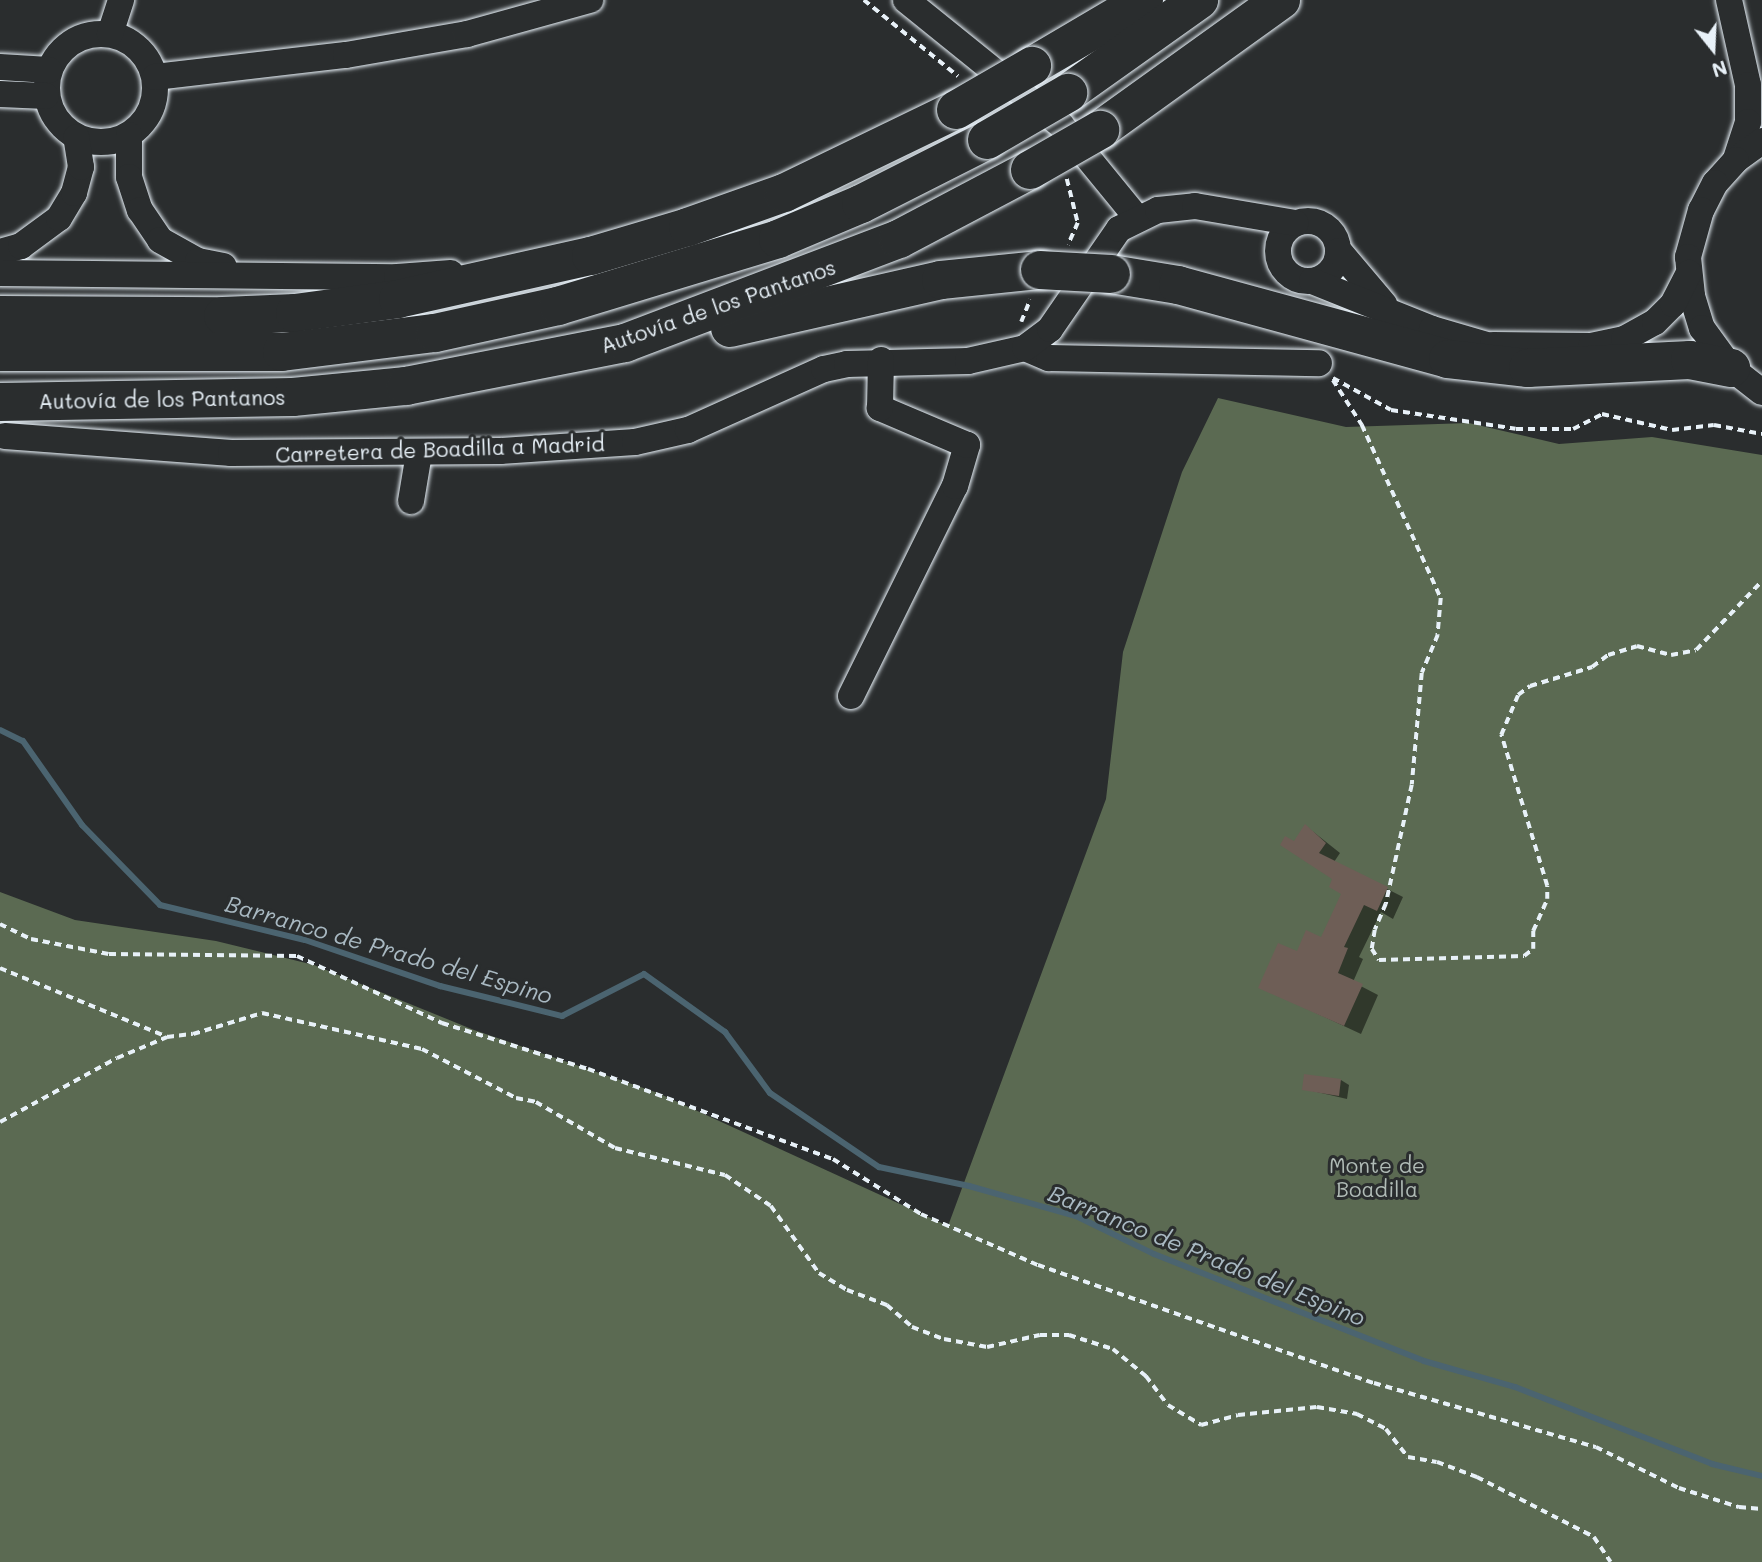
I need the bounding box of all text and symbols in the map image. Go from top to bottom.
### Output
north arrow [1678,14,1748,84]
text: N [1709,55,1730,84]
street label: Autovía de los Pantanos [597,254,839,358]
street label: Autovía de los Pantanos [38,384,286,414]
street label: Carretera de Boadilla a Madrid [275,431,605,467]
water label: Barranco de Prado del Espino [222,889,556,1009]
park label: Monte de Boadilla [1329,1152,1425,1202]
water label: Barranco de Prado del Espino [1045,1179,1369,1331]

